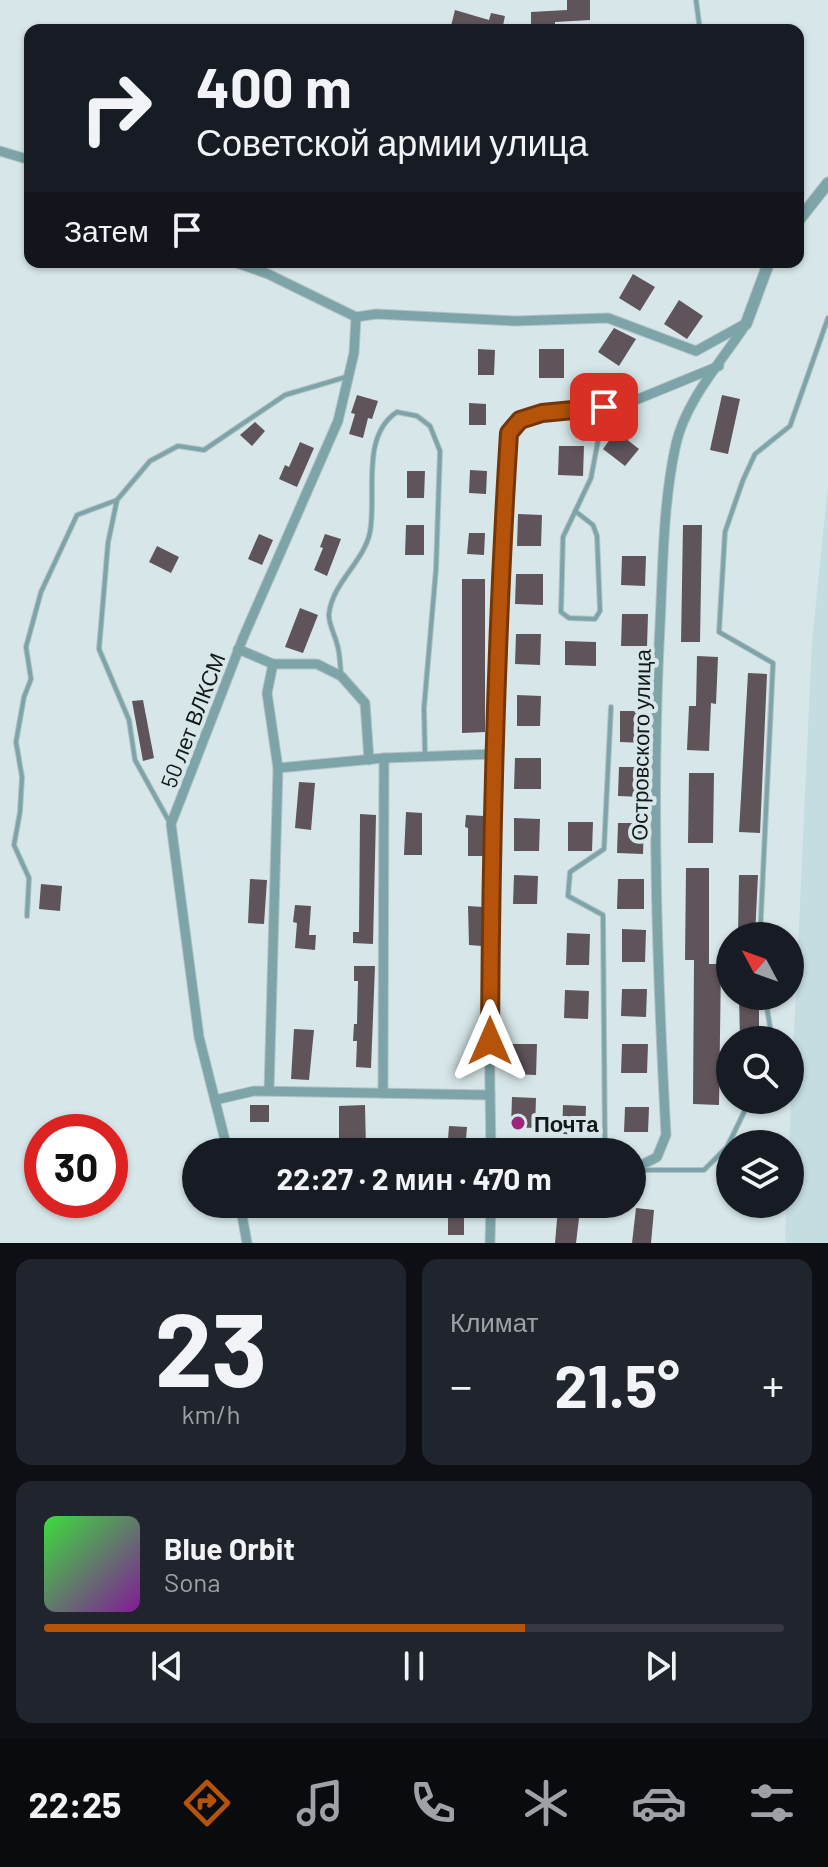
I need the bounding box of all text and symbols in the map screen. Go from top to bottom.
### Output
text: 400 m [196,52,352,119]
icon: right [64,56,168,160]
text: Советской армии улица [196,120,588,163]
icon: arrive [165,208,209,252]
text: Затем [64,212,149,248]
pin [570,373,638,441]
icon: arrive [582,385,626,429]
street label: Островского улица [625,648,656,841]
street label: 50 лет ВЛКСМ [154,649,230,791]
north arrow [716,922,804,1010]
map controls [716,922,804,1218]
position arrow [448,999,532,1083]
button: search [716,1026,804,1114]
place label: Почта [534,1110,599,1136]
speed limit sign: 30 [24,1114,128,1218]
marker: Почта [509,1114,527,1132]
button: layers [716,1130,804,1218]
text: 22:27 · 2 мин · 470 m [277,1160,551,1196]
text: 23 [155,1283,267,1408]
text: Климат [450,1306,539,1337]
text: 21.5° [554,1348,680,1420]
text: − [450,1358,472,1411]
text: + [762,1358,784,1411]
text: km/h [182,1398,240,1429]
text: Blue Orbit [164,1530,295,1566]
text: Sona [164,1566,221,1597]
icon: previous [145,1644,189,1688]
icon: pause [392,1644,436,1688]
icon: next [639,1644,683,1688]
icon: directions [179,1775,235,1831]
icon: music [292,1775,348,1831]
icon: phone [405,1775,461,1831]
icon: climate [518,1775,574,1831]
icon: car [631,1775,687,1831]
icon: filters [744,1775,800,1831]
text: 22:25 [29,1782,122,1825]

